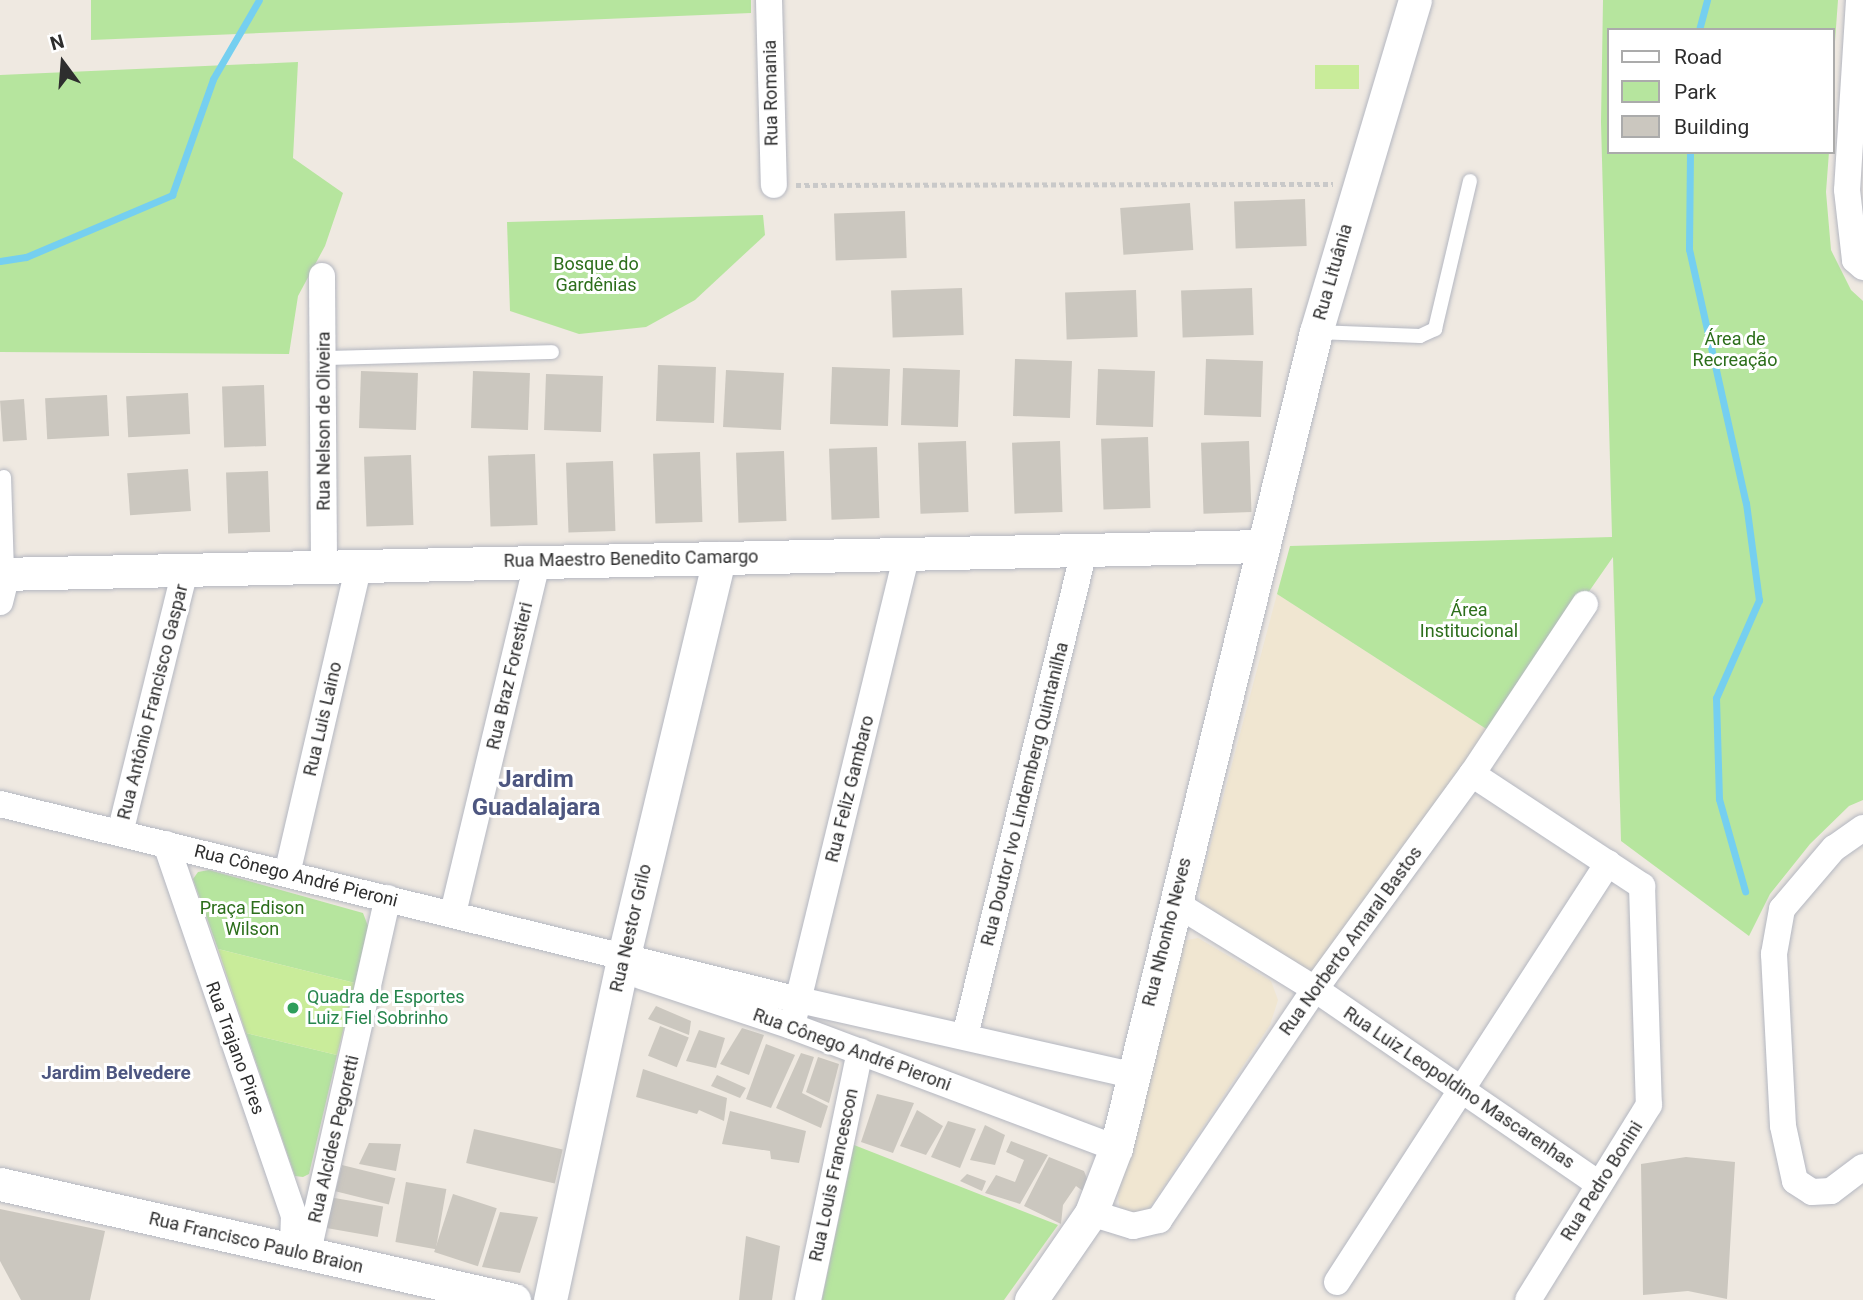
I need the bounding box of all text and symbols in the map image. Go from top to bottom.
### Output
north arrow [28,28,98,98]
legend [1608,28,1835,154]
text: N [47,29,67,55]
street label: Rua Romania [759,40,783,146]
text: Road [1674,45,1722,69]
text: Park [1674,80,1716,104]
text: Building [1674,115,1749,139]
street label: Rua Lituânia [1309,221,1357,323]
park label: Bosque do Gardênias [553,254,639,296]
park label: Área de Recreação [1693,329,1777,372]
street label: Rua Nelson de Oliveira [313,331,335,511]
street label: Rua Maestro Benedito Camargo [503,546,759,572]
street label: Rua Antônio Francisco Gaspar [113,582,193,822]
street label: Rua Braz Forestieri [483,600,537,752]
park label: Área Institucional [1420,600,1518,642]
street label: Rua Doutor Ivo Lindemberg Quintanilha [977,640,1073,948]
street label: Rua Luis Laino [299,660,347,778]
street label: Rua Feliz Gambaro [821,713,879,865]
district label: Jardim Guadalajara [472,766,600,822]
street label: Rua Cônego André Pieroni [192,840,400,912]
street label: Rua Norberto Amaral Bastos [1275,842,1427,1040]
street label: Rua Nhonho Neves [1138,855,1196,1009]
street label: Rua Nestor Grilo [606,862,656,994]
park label: Praça Edison Wilson [200,898,304,940]
street label: Rua Trajano Pires [201,978,269,1118]
place label: Quadra de Esportes Luiz Fiel Sobrinho [307,987,465,1030]
marker: Quadra de Esportes Luiz Fiel Sobrinho [285,1000,301,1016]
street label: Rua Luiz Leopoldino Mascarenhas [1339,1002,1579,1174]
street label: Rua Cônego André Pieroni [750,1004,954,1096]
street label: Rua Alcides Pegoretti [304,1053,364,1225]
district label: Jardim Belvedere [41,1062,191,1084]
street label: Rua Louis Francescon [805,1086,863,1264]
street label: Rua Pedro Bonini [1557,1117,1647,1245]
street label: Rua Francisco Paulo Braion [147,1208,365,1278]

